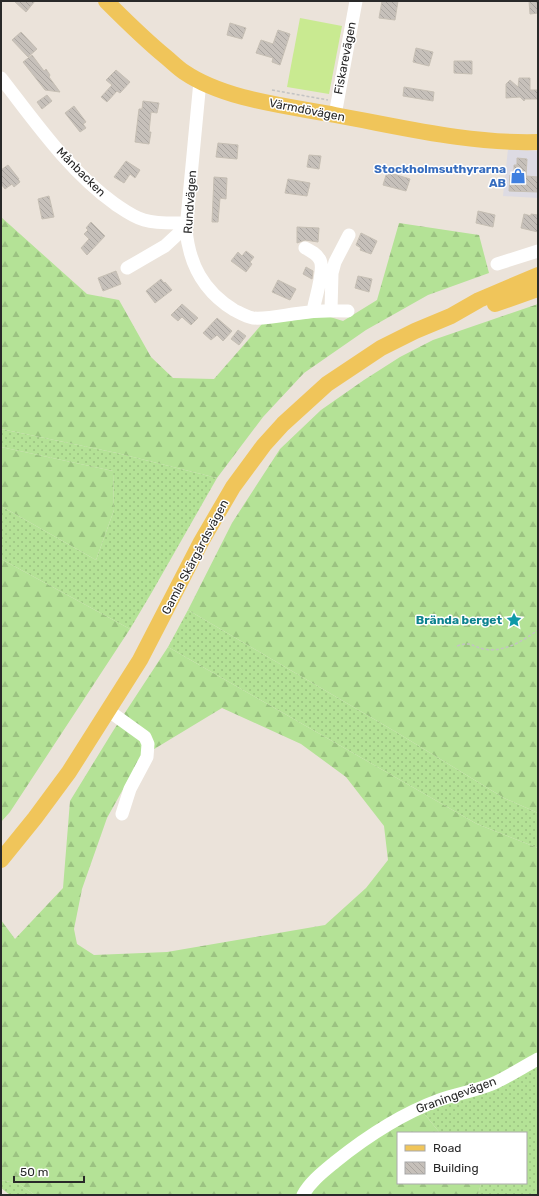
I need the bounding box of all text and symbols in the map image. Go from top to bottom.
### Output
street label: Fiskarevägen [331,20,359,96]
street label: Värmdövägen [268,96,346,124]
street label: Månbacken [54,145,108,199]
place label: Stockholmsuthyrarna AB [374,162,506,190]
shop icon: Stockholmsuthyrarna AB [509,167,527,185]
street label: Rundvägen [181,170,199,234]
street label: Gamla Skärgårdsvägen [159,497,231,617]
place icon: Brända berget [505,611,523,629]
place label: Brända berget [416,613,502,627]
street label: Graningevägen [414,1074,498,1116]
legend [397,1132,527,1184]
text: Road [433,1141,461,1155]
scale bar [14,1158,84,1184]
text: Building [433,1161,479,1175]
text: 50 m [20,1165,48,1179]

